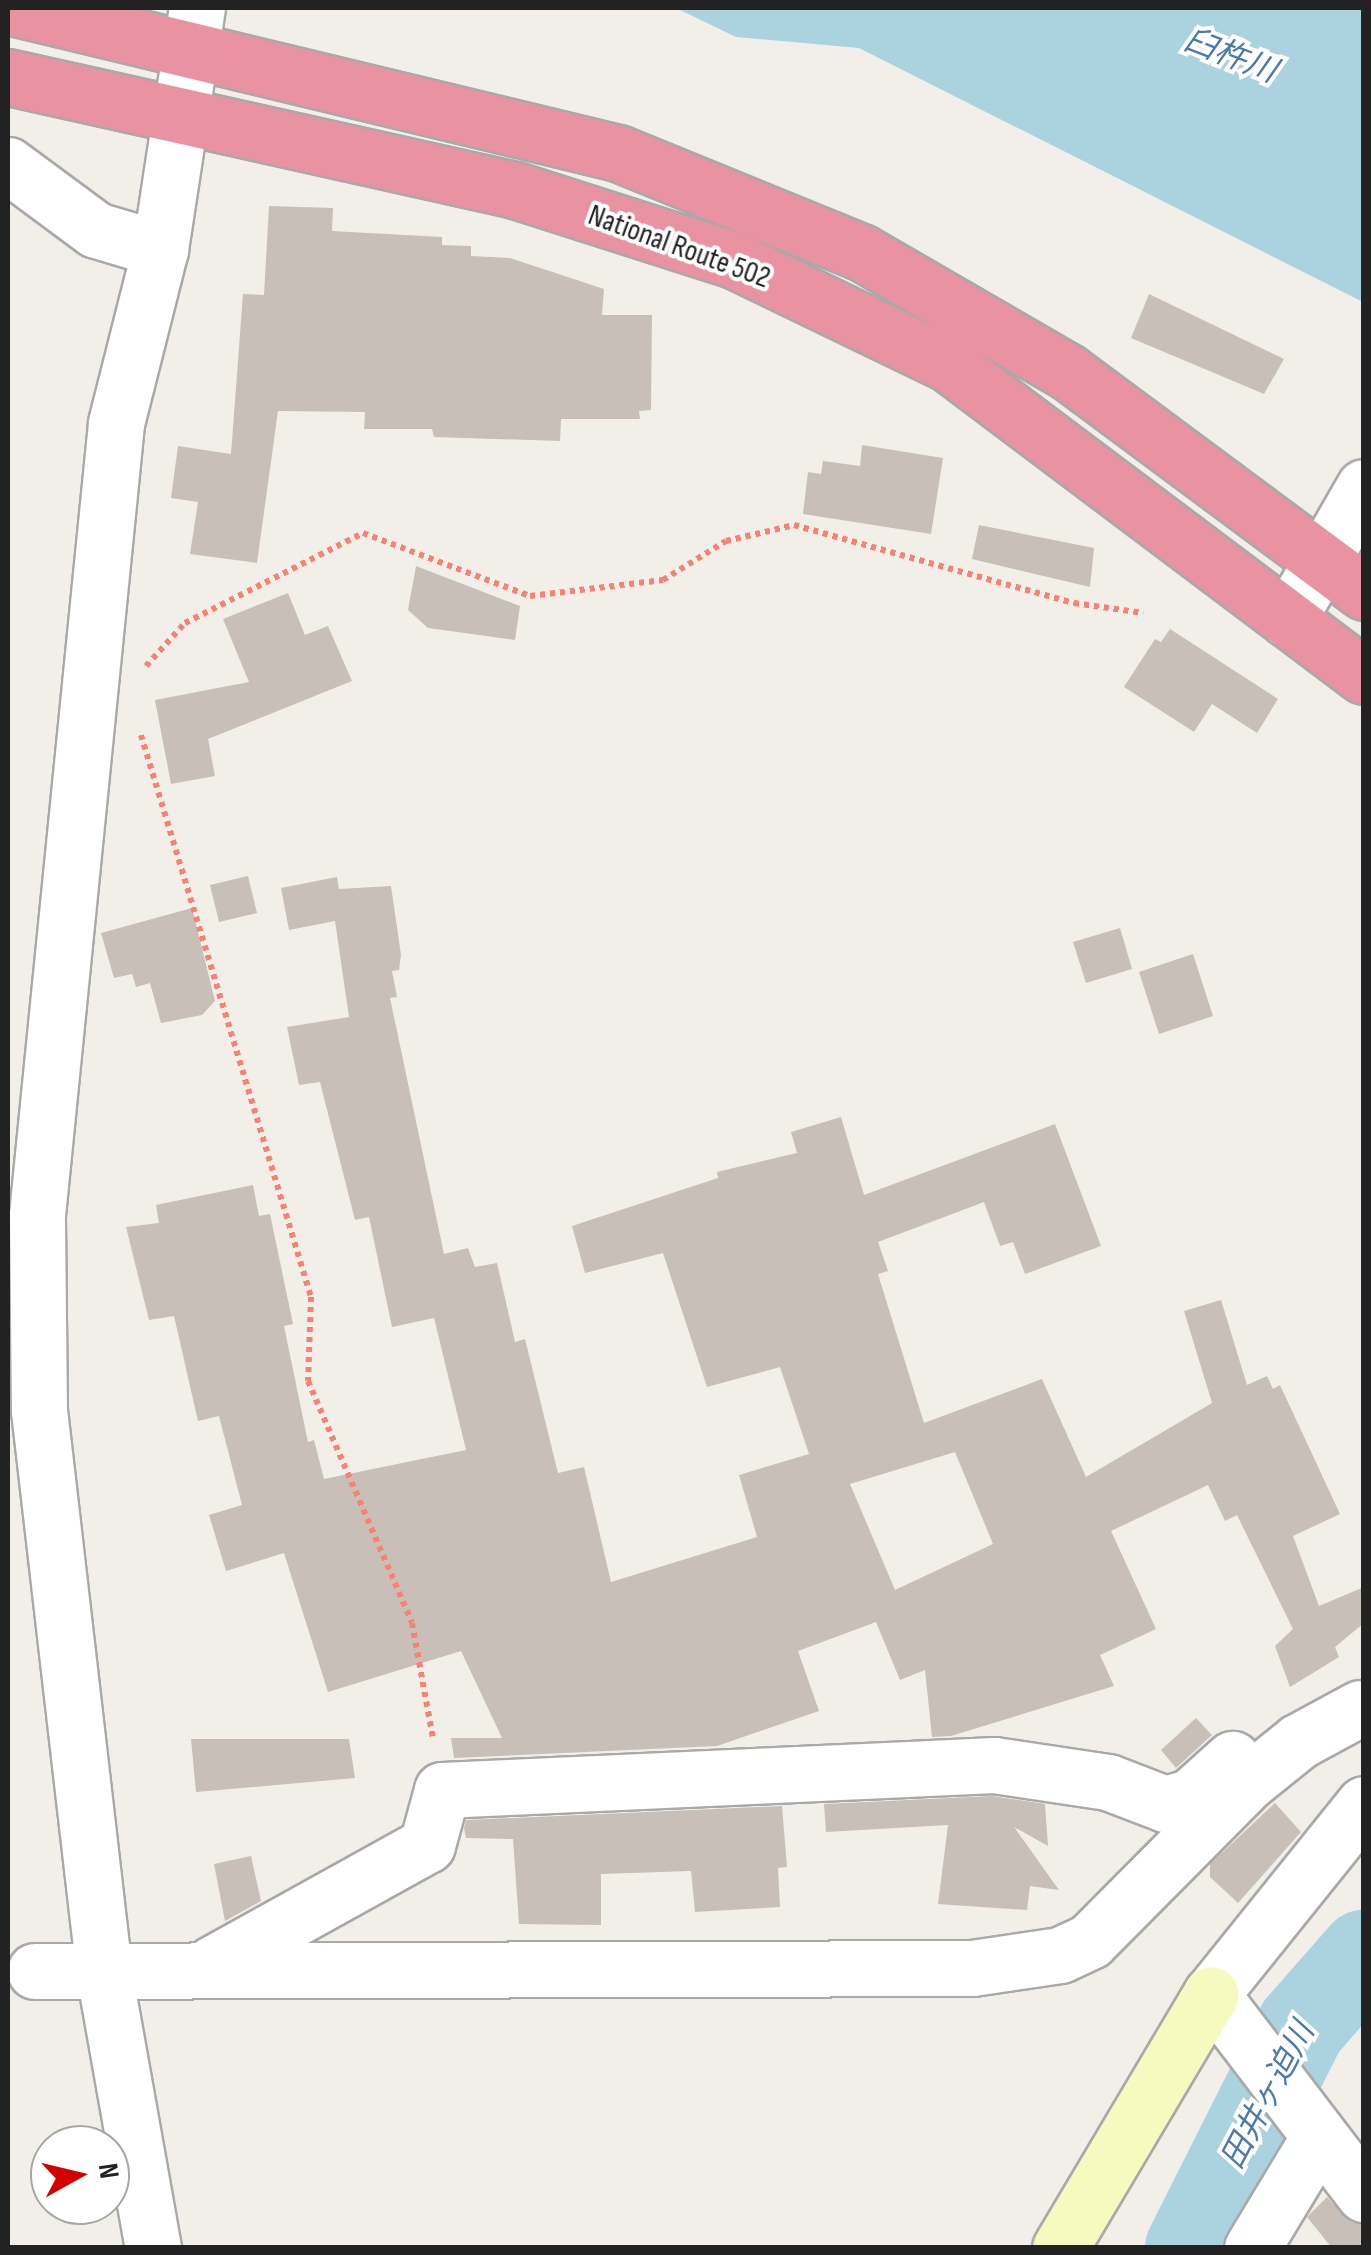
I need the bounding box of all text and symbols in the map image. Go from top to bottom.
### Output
water label: 臼杵川 [1178,22,1282,92]
street label: National Route 502 [583,197,775,297]
water label: 田井ヶ迫川 [1214,2016,1324,2176]
north arrow [30,2125,130,2225]
text: N [91,2161,126,2181]

